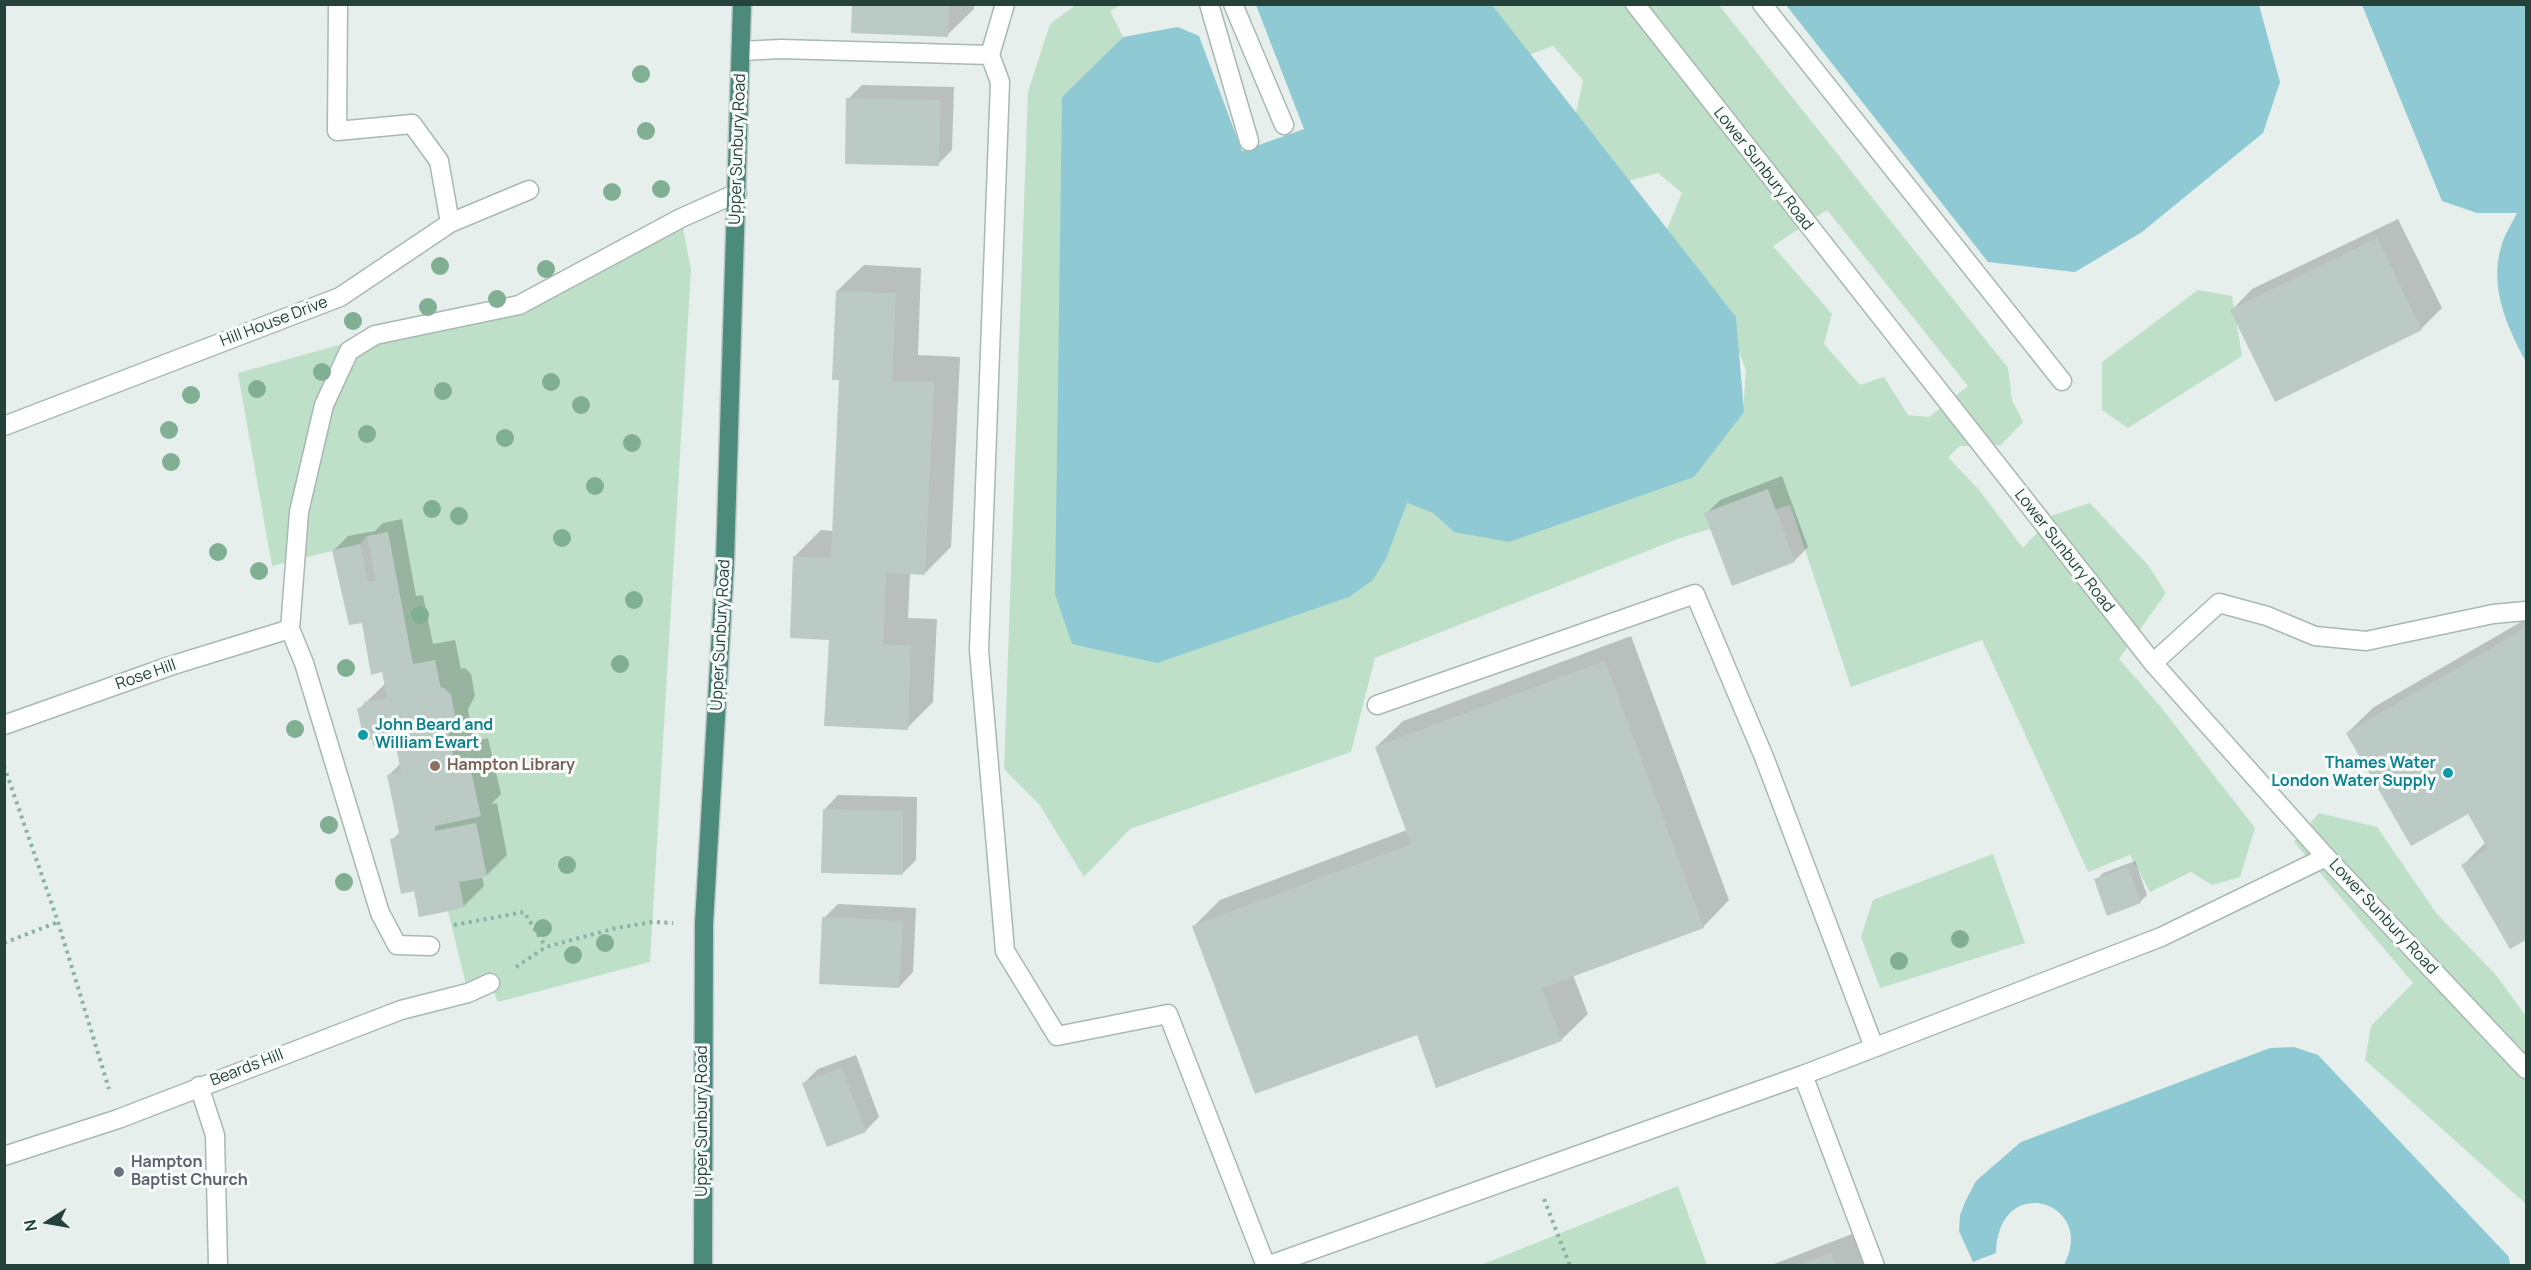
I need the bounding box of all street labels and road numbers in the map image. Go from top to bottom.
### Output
street label: Upper Sunbury Road [726,73,750,225]
street label: Lower Sunbury Road [1709,104,1817,234]
street label: Hill House Drive [218,293,330,351]
street label: Lower Sunbury Road [2010,486,2118,616]
street label: Upper Sunbury Road [707,559,735,711]
street label: Rose Hill [113,656,179,694]
street label: Lower Sunbury Road [2325,855,2441,979]
street label: Beards Hill [208,1045,286,1091]
street label: Upper Sunbury Road [693,1045,713,1197]

